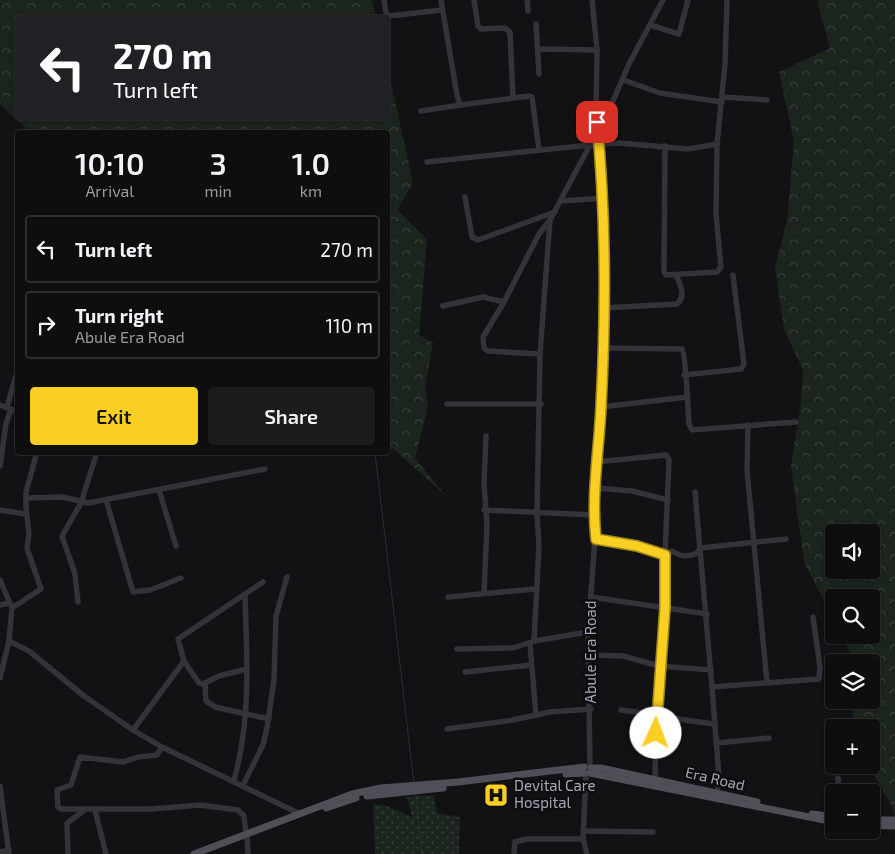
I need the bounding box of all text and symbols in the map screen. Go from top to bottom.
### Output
text: 270 m [113,34,212,76]
icon: left [30,35,95,100]
text: Turn left [113,76,198,102]
pin [576,101,618,143]
icon: arrive [583,108,611,136]
text: 10:10 [75,145,145,181]
text: 3 [210,145,227,181]
text: 1.0 [292,145,330,181]
text: Arrival [85,181,134,200]
text: min [205,181,232,200]
text: km [300,181,322,200]
icon: left [32,235,60,263]
text: Turn left [75,238,152,261]
text: 270 m [320,238,373,261]
text: Turn right [75,304,163,327]
icon: right [32,311,60,339]
text: 110 m [326,314,373,337]
text: Abule Era Road [75,327,185,346]
button: Exit [30,387,198,445]
button: Share [208,387,375,445]
map controls [825,524,880,839]
button: sound [825,524,880,579]
button: search [825,589,880,644]
street label: Abule Era Road [581,601,599,703]
button: layers [825,654,880,709]
position arrow [629,706,681,758]
button: + [825,719,880,774]
street label: Era Road [684,762,747,794]
place label: Devital Care Hospital [514,776,596,811]
hospital icon: Devital Care Hospital [483,782,509,808]
button: − [825,784,880,839]

